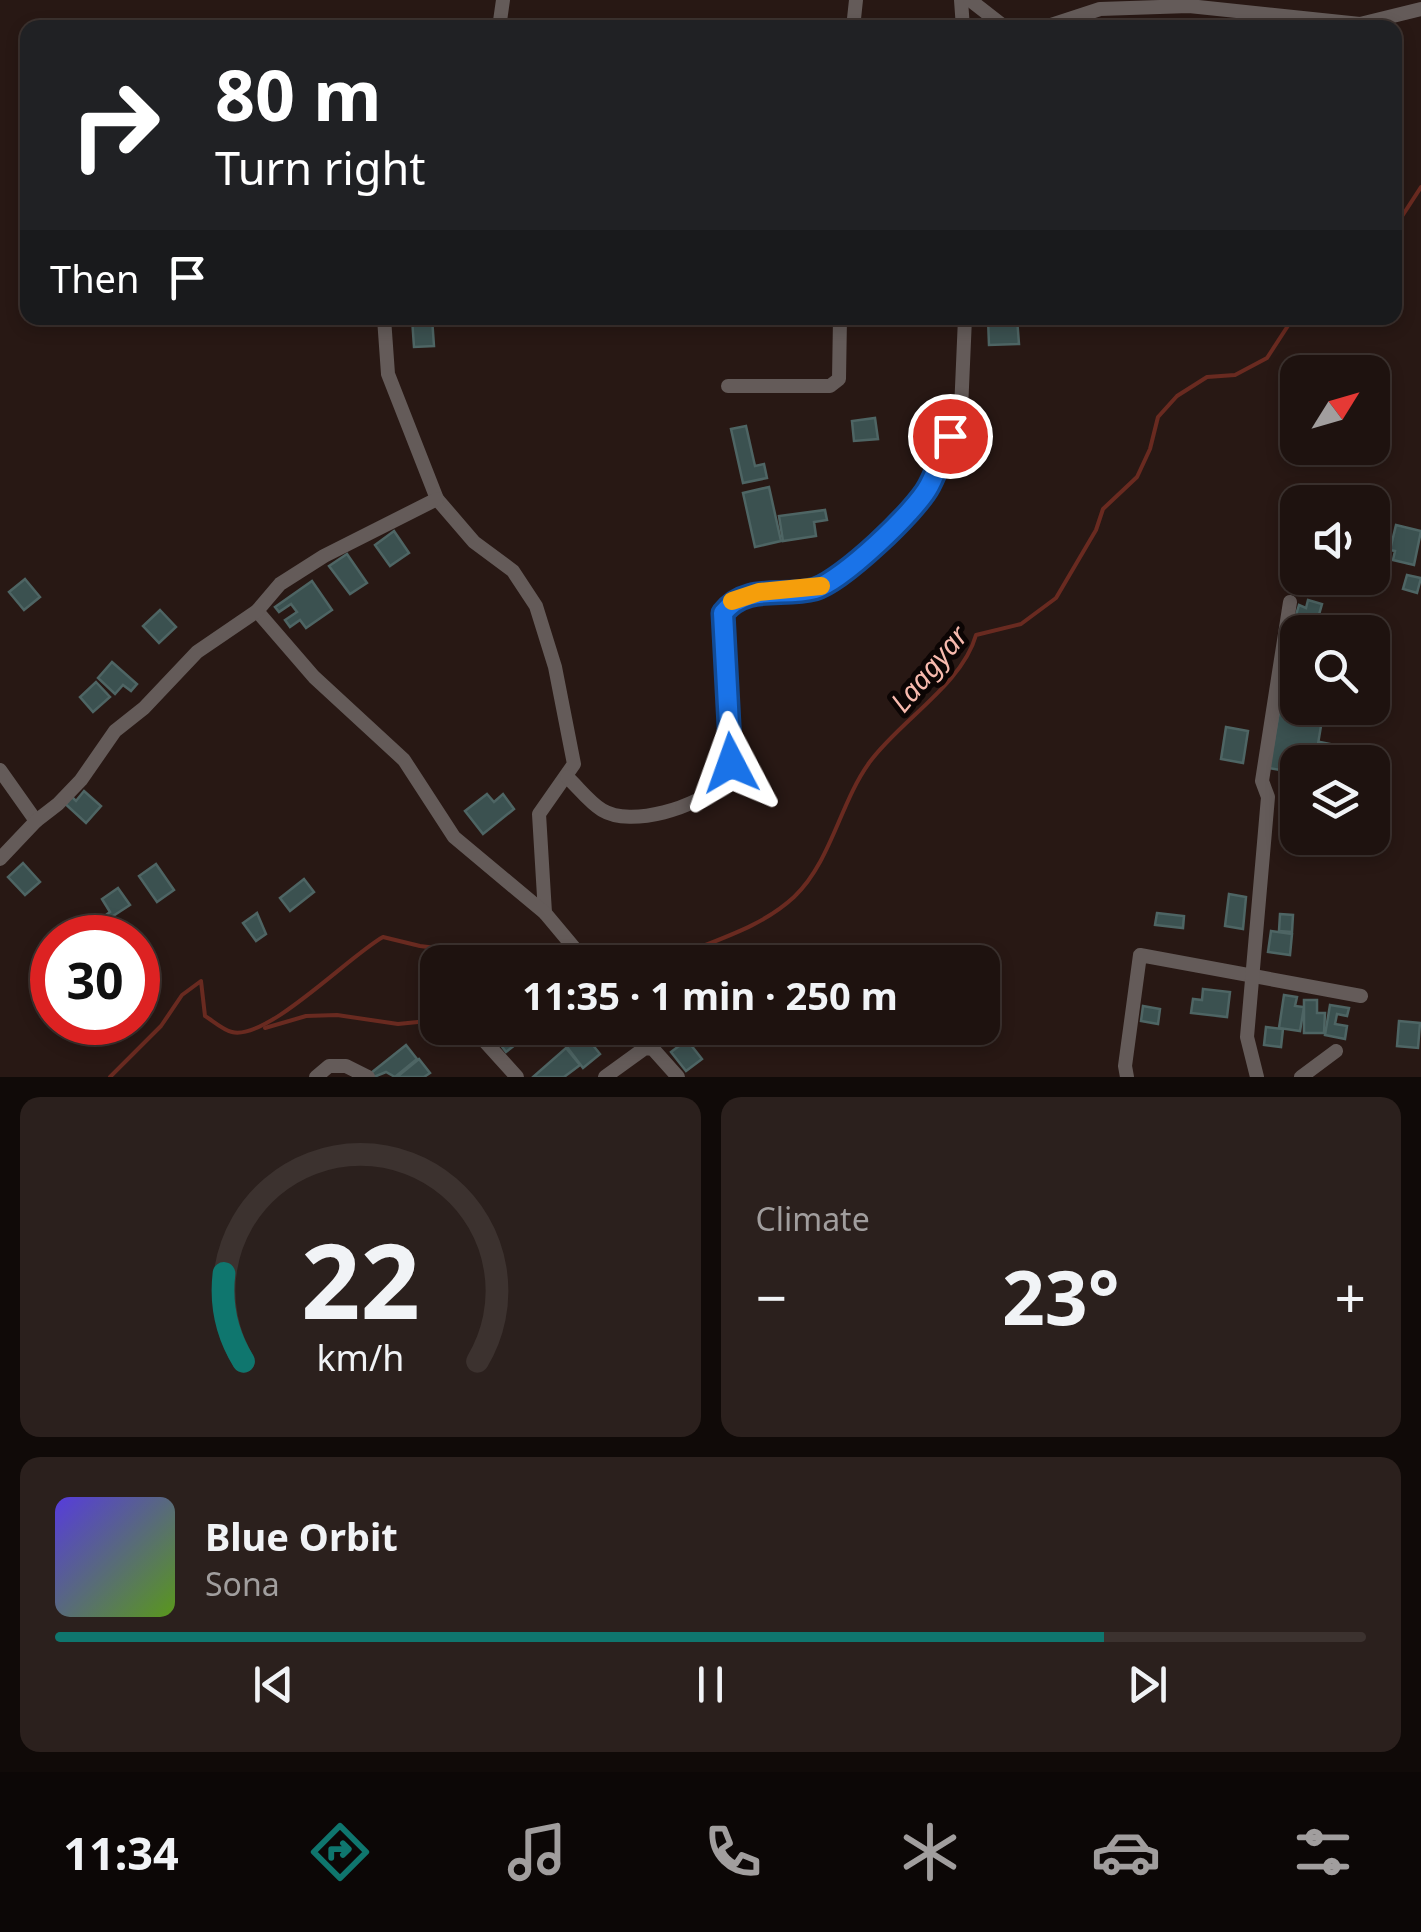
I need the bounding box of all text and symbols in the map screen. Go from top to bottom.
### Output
text: 80 m [215,46,382,142]
icon: right [50,60,180,190]
text: Turn right [215,137,426,198]
icon: arrive [160,250,215,305]
text: Then [50,252,140,304]
north arrow [1280,355,1390,465]
map controls [1280,355,1390,855]
pin [908,394,993,479]
icon: arrive [923,409,978,464]
button: sound [1280,485,1390,595]
button: search [1280,615,1390,725]
water label: Laagyar [881,616,977,719]
position arrow [679,711,783,815]
button: layers [1280,745,1390,855]
speed limit sign: 30 [30,915,160,1045]
text: 11:35 · 1 min · 250 m [522,969,898,1021]
text: Climate [756,1197,870,1240]
text: 22 [301,1208,420,1349]
text: 23° [1002,1245,1120,1347]
text: − [756,1259,787,1334]
text: + [1335,1259,1366,1334]
text: km/h [316,1333,404,1381]
text: Blue Orbit [205,1510,398,1562]
text: Sona [205,1562,280,1605]
icon: previous [246,1657,301,1712]
icon: pause [683,1657,738,1712]
icon: next [1120,1657,1175,1712]
icon: directions [305,1817,375,1887]
icon: music [502,1817,572,1887]
icon: phone [698,1817,768,1887]
icon: climate [895,1817,965,1887]
icon: car [1091,1817,1161,1887]
icon: filters [1288,1817,1358,1887]
text: 11:34 [63,1822,179,1883]

